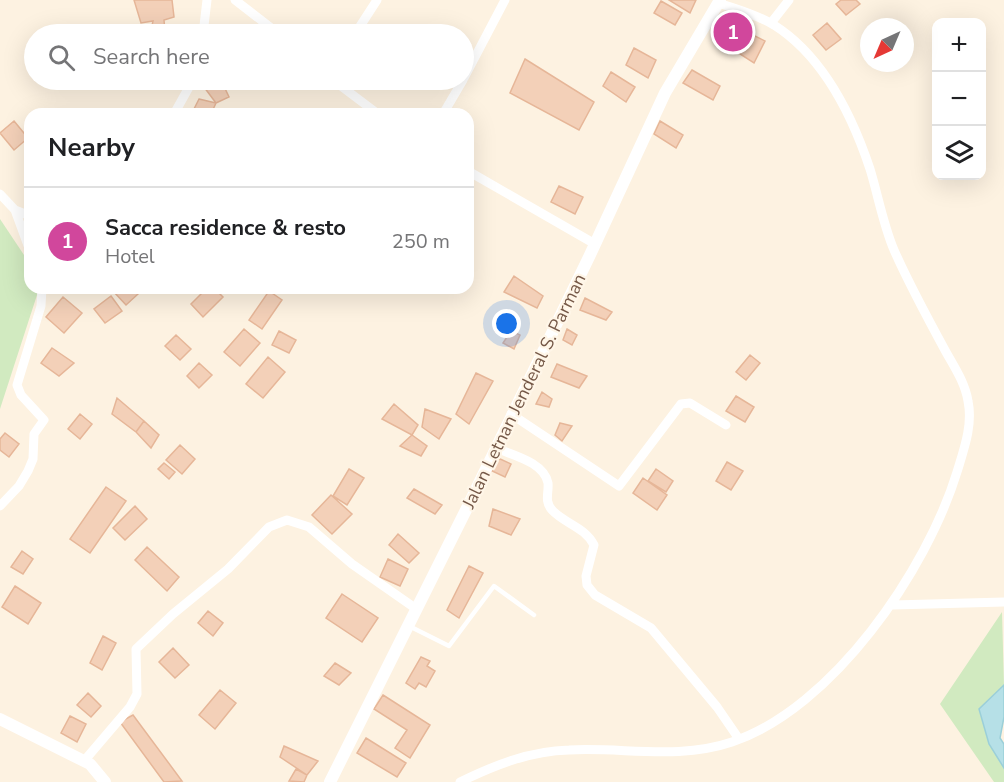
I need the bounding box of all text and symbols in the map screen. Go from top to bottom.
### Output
pin: 1 [714,9,752,54]
north arrow [860,18,914,72]
map controls [932,18,986,180]
button: + [932,18,986,72]
search box [24,24,474,90]
icon: search [45,41,78,74]
text: Search here [93,42,210,72]
button: − [932,72,986,126]
button: layers [932,126,986,180]
text: Nearby [48,130,135,165]
text: Sacca residence & resto [105,213,346,243]
text: 1 [62,228,74,255]
text: 250 m [392,228,450,255]
text: Hotel [105,243,155,270]
street label: Jalan Letnan Jenderal S. Parman [456,270,591,513]
your location [492,309,521,338]

